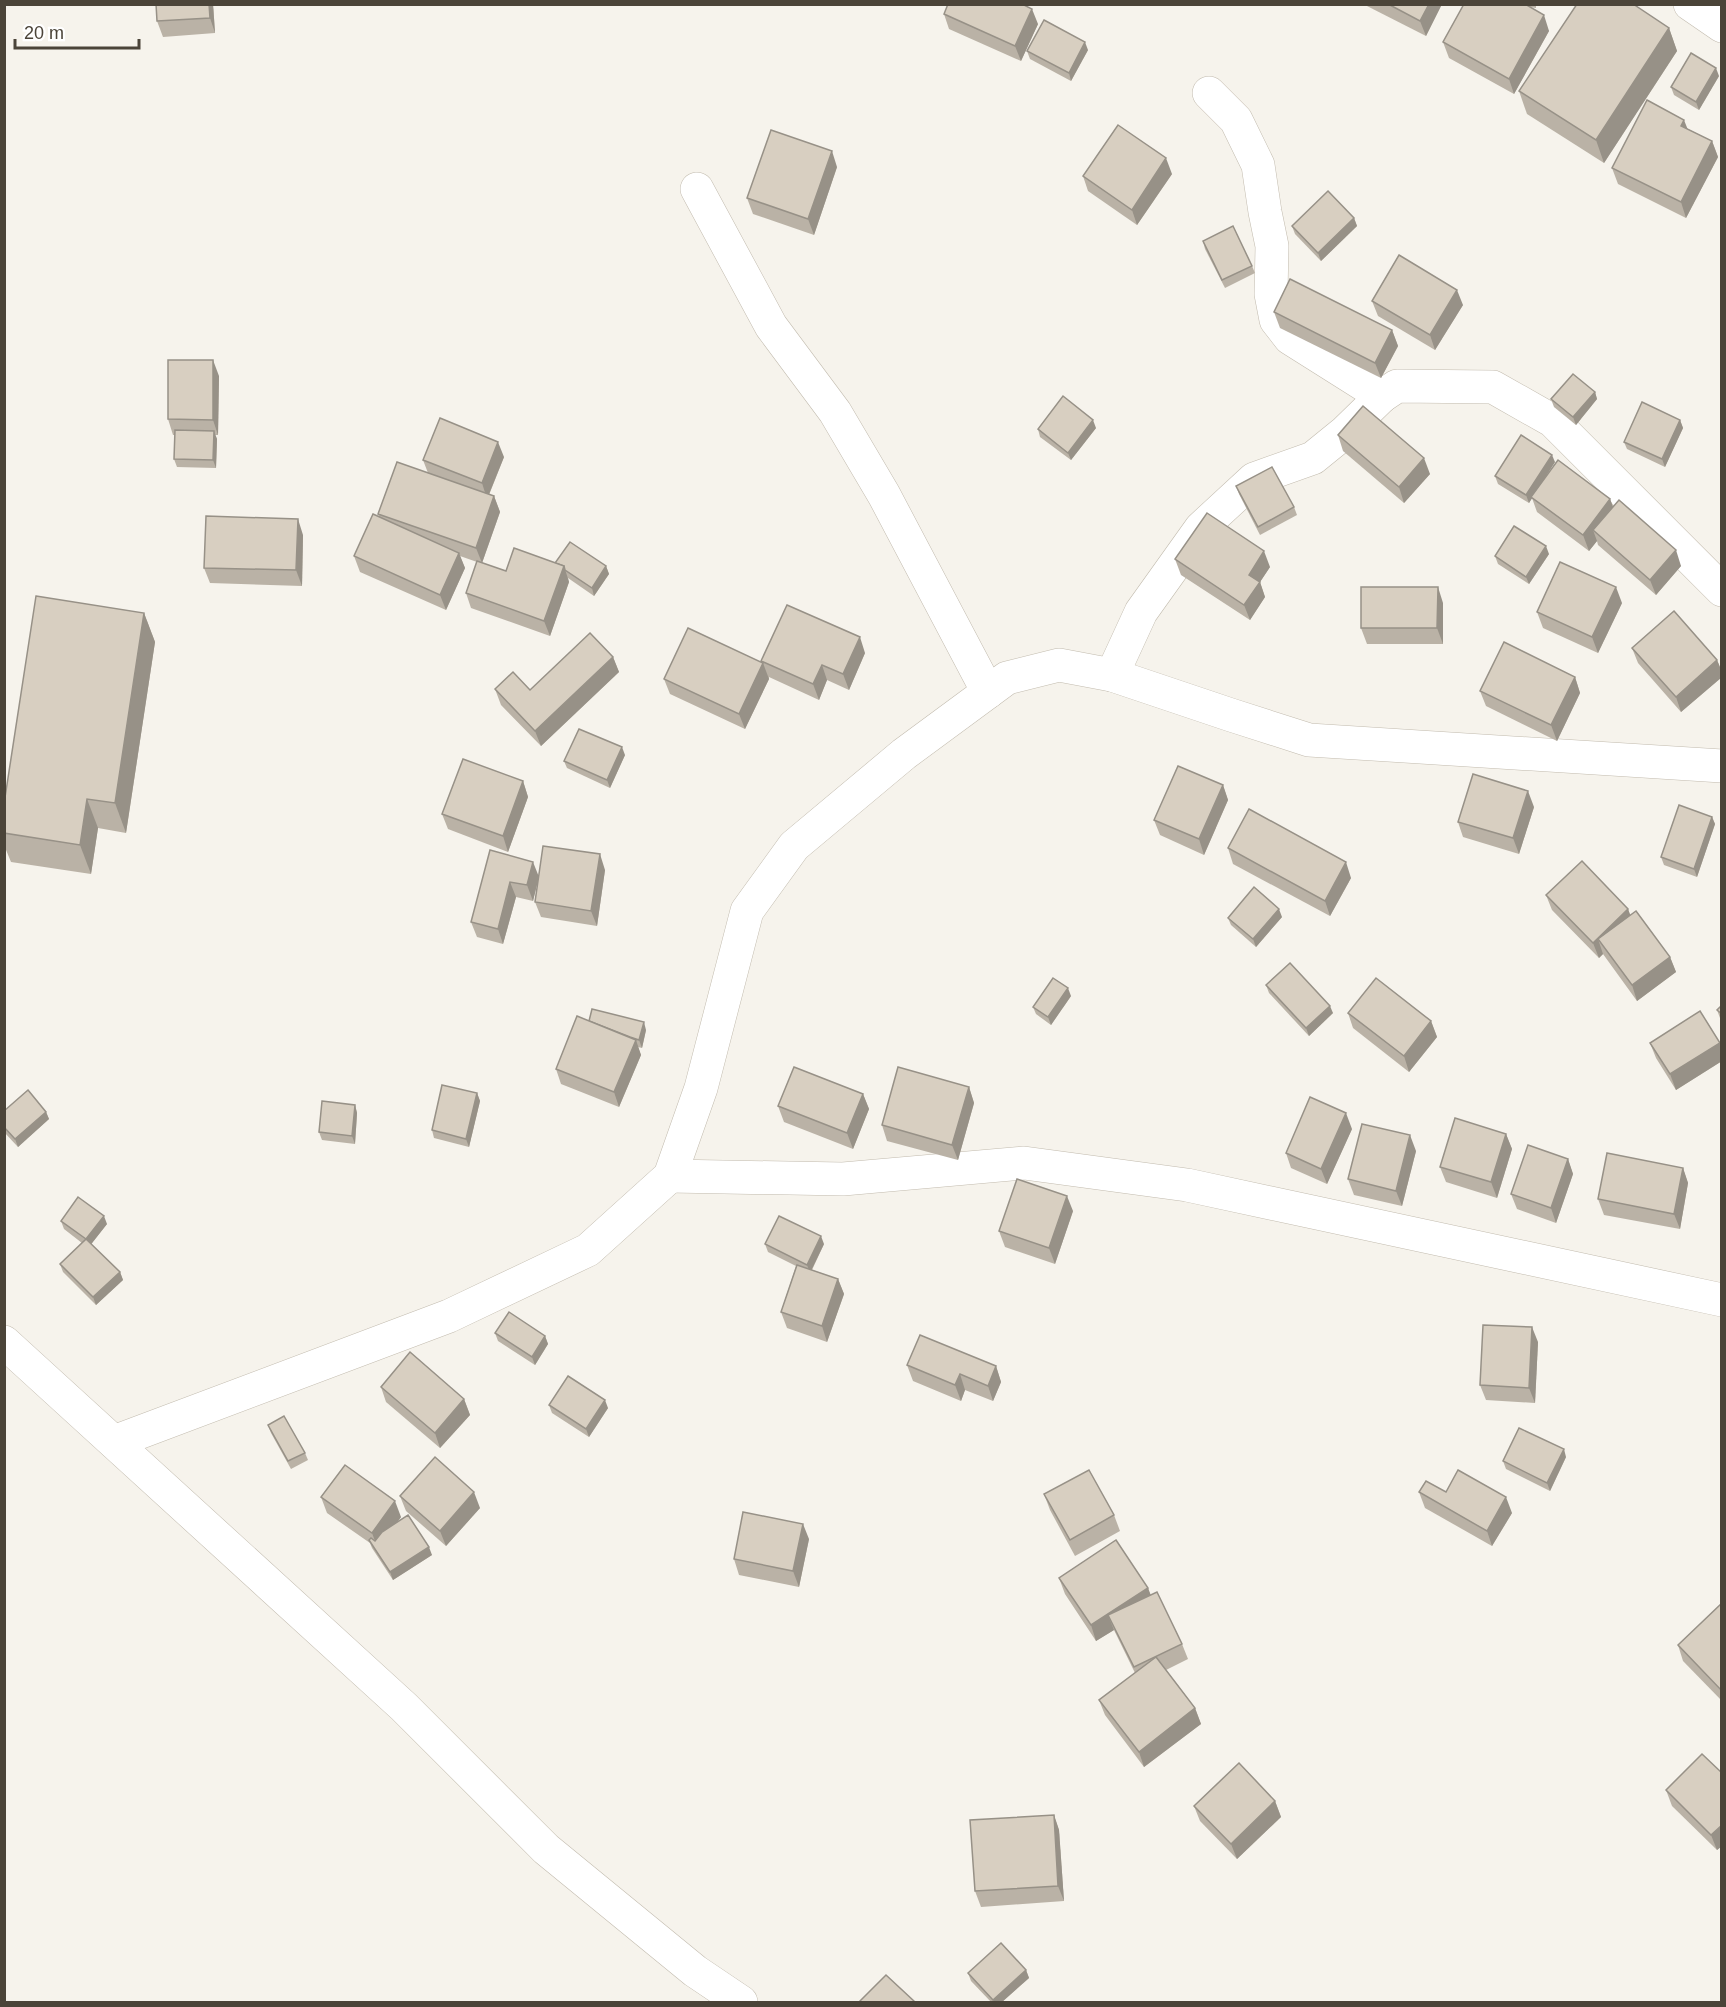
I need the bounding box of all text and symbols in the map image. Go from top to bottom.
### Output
scale bar [15,12,140,50]
text: 20 m [24,23,64,43]

